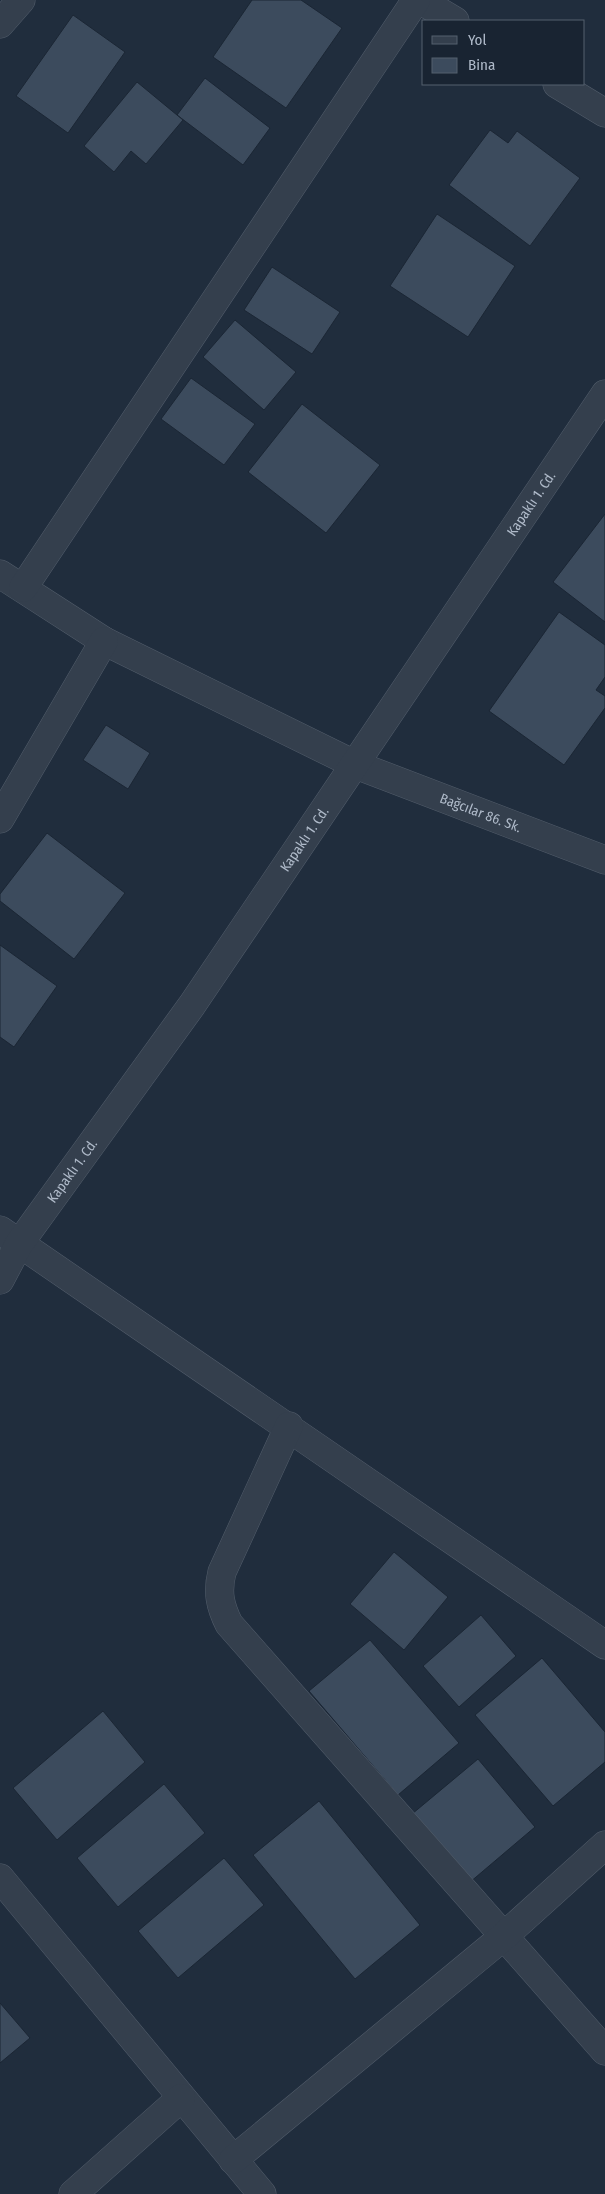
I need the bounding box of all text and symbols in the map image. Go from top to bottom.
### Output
legend [422,20,585,85]
text: Yol [468,31,486,49]
text: Bina [468,56,495,74]
street label: Kapaklı 1. Cd. [503,468,559,539]
street label: Bağcılar 86. Sk. [438,789,524,836]
street label: Kapaklı 1. Cd. [276,803,332,875]
street label: Kapaklı 1. Cd. [43,1136,101,1206]

